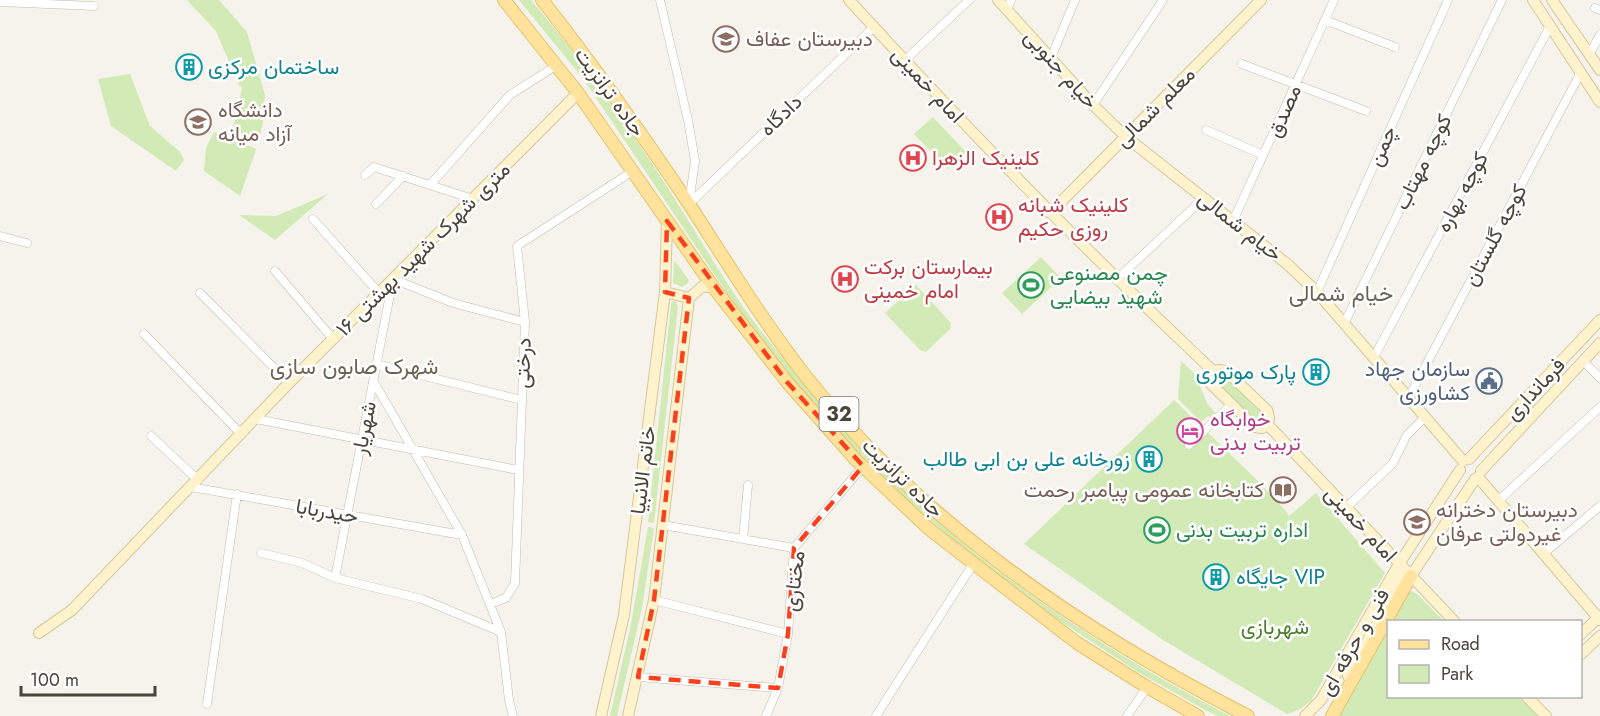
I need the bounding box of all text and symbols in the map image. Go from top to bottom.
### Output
street label: خیام جنوبی [1017,22,1105,116]
school or university icon: دبیرستان عفاف [711,24,741,54]
place label: دبیرستان عفاف [746,24,873,54]
street label: امام خمینی [885,40,971,130]
street label: جاده ترانزیت [567,41,653,143]
building icon: ساختمان مرکزی [174,52,204,82]
place label: ساختمان مرکزی [208,52,339,82]
street label: معلم شمالی [1108,60,1202,154]
street label: مصدق [1259,80,1309,142]
street label: دادگاه [753,87,809,143]
place label: دانشگاه آزاد میانه [218,95,293,149]
school or university icon: دانشگاه آزاد میانه [183,107,213,137]
street label: کوچه مهتاب [1387,109,1459,215]
street label: چمن [1360,121,1404,171]
hospital icon: کلینیک الزهرا [898,143,928,173]
place label: کلینیک الزهرا [932,143,1040,173]
street label: کوچه بهاره [1428,146,1496,238]
street label: ۱۶ متری شهرک شهيد بهشتی [329,155,517,343]
street label: کوچه گلستان [1456,179,1534,291]
street label: خیام شمالی [1191,183,1289,269]
place label: کلینیک شبانه روزی حکیم [1018,190,1129,244]
hospital icon: کلینیک شبانه روزی حکیم [984,202,1014,232]
place label: بیمارستان برکت امام خمینی [864,252,993,306]
place label: چمن مصنوعی شهید بیضایی [1050,258,1168,312]
hospital icon: بیمارستان برکت امام خمینی [830,264,860,294]
sports icon: چمن مصنوعی شهید بیضایی [1016,270,1046,300]
district label: خیام شمالی [1289,277,1393,309]
street label: درختی [507,337,539,389]
district label: شهرک صابون سازی [270,350,438,382]
street label: فرمانداری [1498,351,1572,427]
place label: سازمان جهاد کشاورزی [1365,354,1470,408]
place label: پارک موتوری [1196,357,1296,387]
building icon: پارک موتوری [1301,357,1331,387]
public building icon: سازمان جهاد کشاورزی [1474,366,1504,396]
road number: 32 [820,397,858,431]
street label: شهریار [344,398,384,459]
place label: خوابگاه تربیت بدنی [1210,404,1301,458]
hotel icon: خوابگاه تربیت بدنی [1175,416,1205,446]
street label: خاتم الانبیا [623,424,663,516]
street label: جاده ترانزیت [855,431,951,525]
place label: زورخانه علی بن ابی طالب [923,444,1130,474]
building icon: زورخانه علی بن ابی طالب [1134,444,1164,474]
place label: کتابخانه عمومی پیامبر رحمت [1024,475,1264,505]
library icon: کتابخانه عمومی پیامبر رحمت [1268,475,1298,505]
street label: امام خمینی [1318,479,1404,569]
street label: حیدربابا [293,491,361,531]
place label: دبیرستان دخترانه غیردولتی عرفان [1436,495,1578,549]
school or university icon: دبیرستان دخترانه غیردولتی عرفان [1402,507,1432,537]
sports icon: اداره تربیت بدنی [1142,515,1172,545]
place label: اداره تربیت بدنی [1176,515,1308,545]
street label: مختاری [775,549,813,613]
building icon: جایگاه VIP [1201,562,1231,592]
place label: جایگاه VIP [1236,562,1325,592]
street label: فنی و حرفه ای [1311,583,1397,701]
park label: شهربازی [1241,612,1309,642]
legend [1387,620,1582,698]
text: Road [1441,631,1480,657]
scale bar [21,659,154,697]
text: Park [1441,661,1473,687]
text: 100 m [30,667,79,693]

